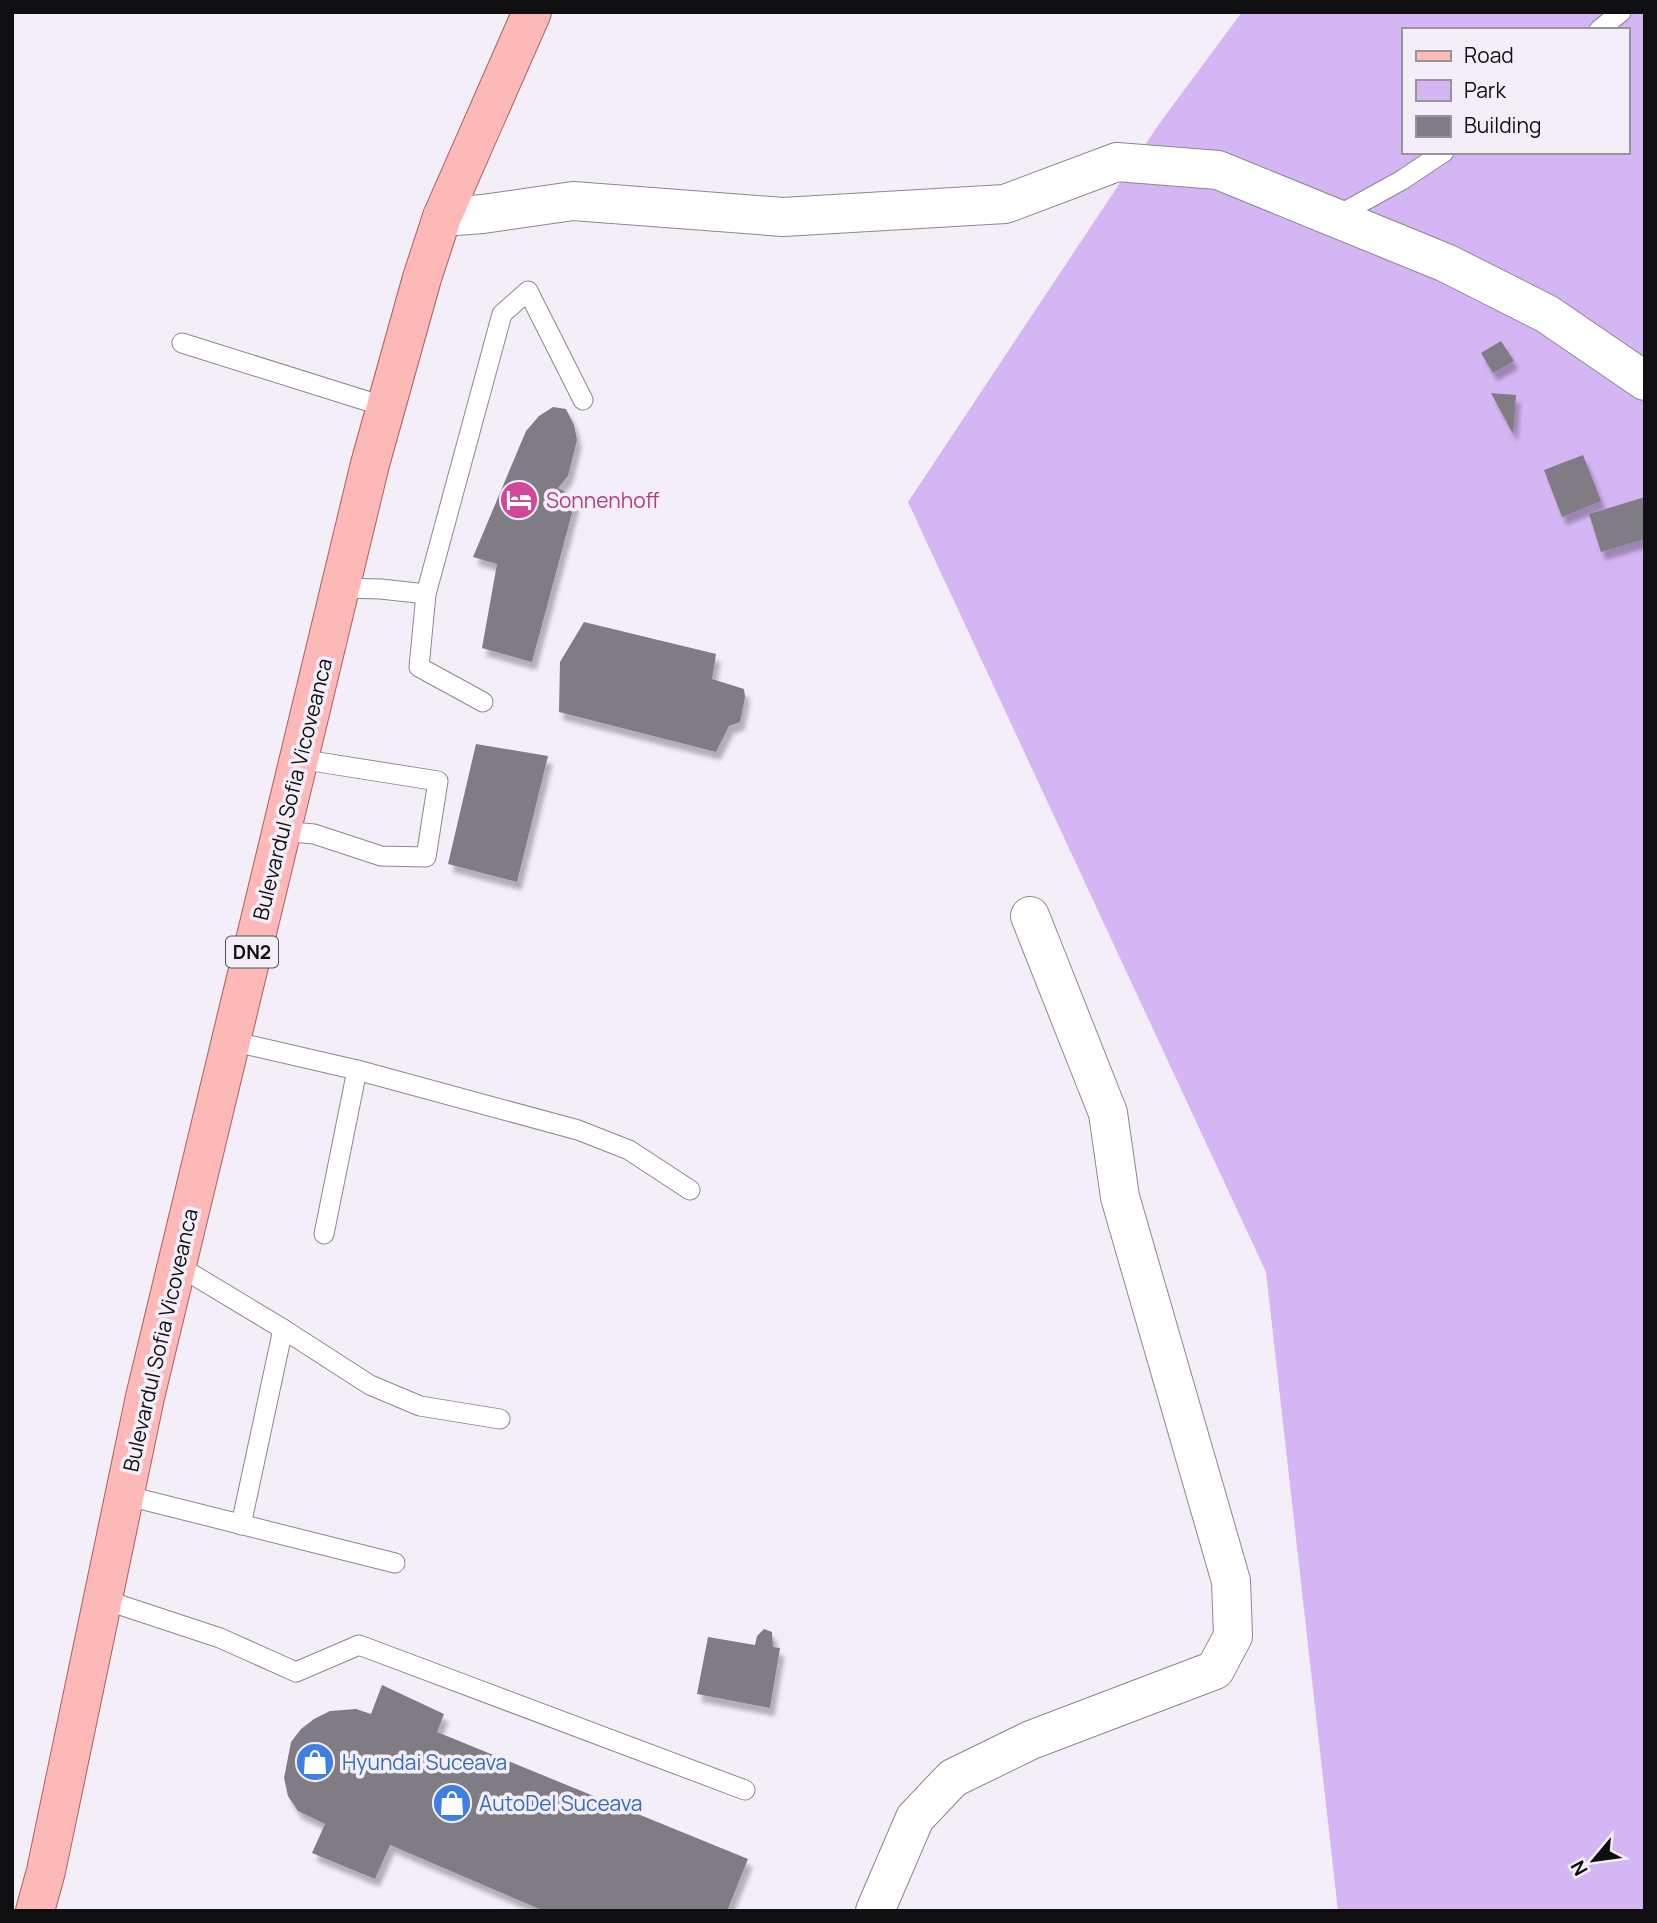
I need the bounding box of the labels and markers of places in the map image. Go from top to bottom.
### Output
hotel icon: Sonnenhoff [498,479,540,521]
place label: Sonnenhoff [546,486,660,514]
shop icon: Hyundai Suceava [294,1741,336,1783]
place label: Hyundai Suceava [342,1748,507,1776]
shop icon: AutoDel Suceava [431,1782,473,1824]
place label: AutoDel Suceava [479,1789,642,1817]

